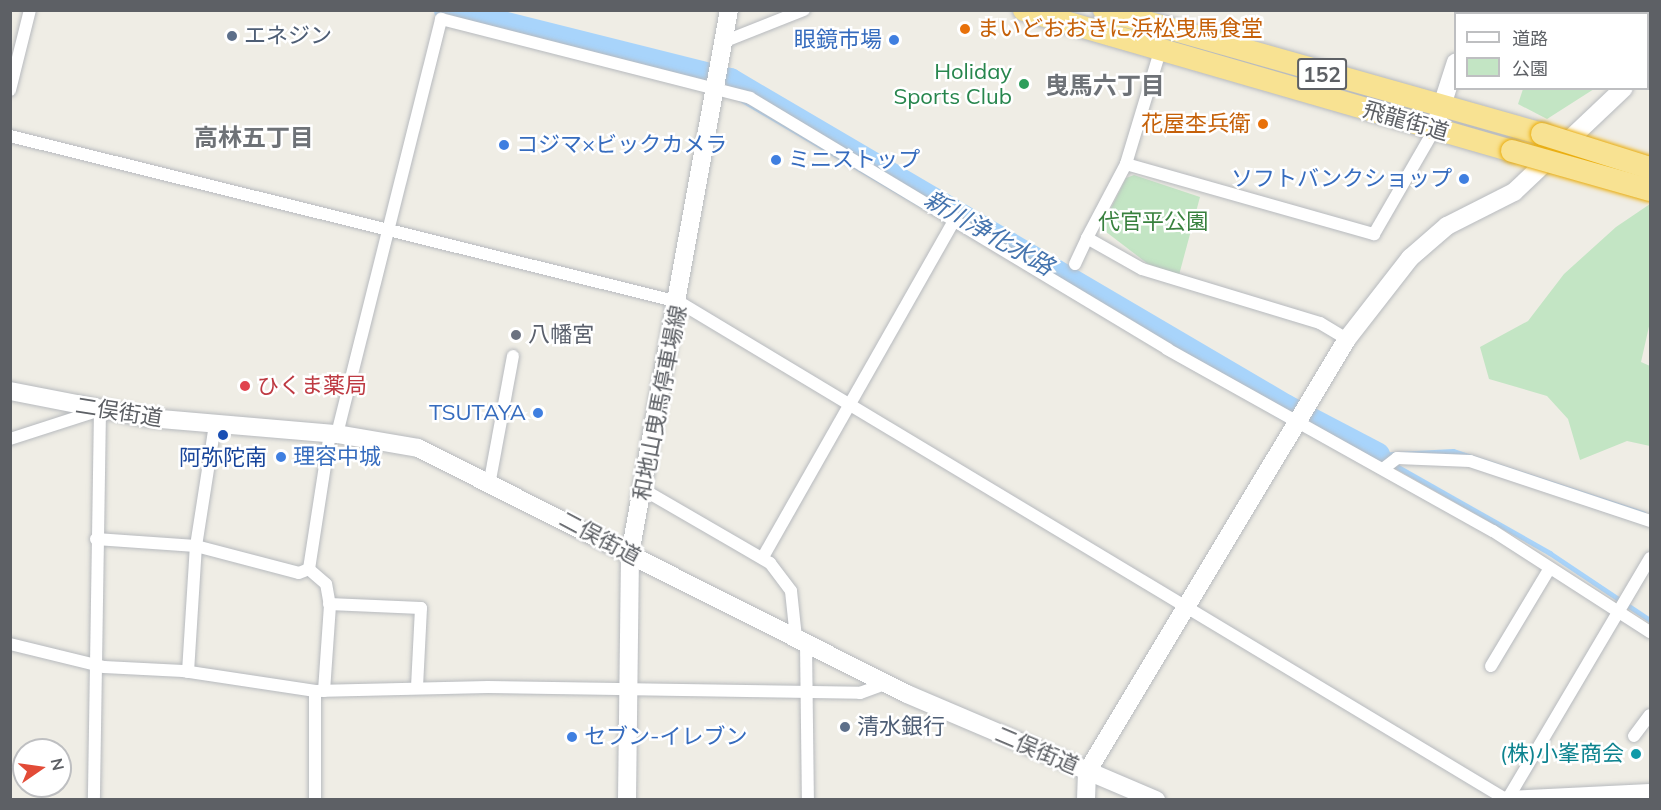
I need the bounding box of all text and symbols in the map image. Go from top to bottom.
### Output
legend [1454,12,1649,90]
place label: まいどおおきに浜松曳馬食堂 [977,16,1263,42]
marker: まいどおおきに浜松曳馬食堂 [958,22,972,36]
place label: エネジン [244,23,332,49]
place label: 眼鏡市場 [794,27,882,53]
text: 道路 [1512,27,1548,50]
marker: エネジン [225,29,239,43]
marker: 眼鏡市場 [887,33,901,47]
road number: 152 [1296,56,1348,92]
text: 公園 [1512,57,1548,80]
place label: Holiday Sports Club [893,58,1012,110]
district label: 曳馬六丁目 [1045,72,1165,100]
marker: Holiday Sports Club [1017,77,1031,91]
street label: 飛龍街道 [1360,96,1452,146]
place label: 花屋杢兵衛 [1141,111,1251,137]
marker: 花屋杢兵衛 [1256,117,1270,131]
district label: 高林五丁目 [194,124,314,152]
place label: コジマ×ビックカメラ [516,132,727,158]
marker: コジマ×ビックカメラ [497,138,511,152]
place label: ミニストップ [788,147,920,173]
marker: ミニストップ [769,153,783,167]
place label: ソフトバンクショップ [1232,166,1452,192]
marker: ソフトバンクショップ [1457,172,1471,186]
water label: 新川浄化水路 [919,185,1059,281]
park label: 代官平公園 [1098,209,1208,235]
street label: 和地山曳馬停車場線 [628,303,692,503]
place label: 八幡宮 [528,322,594,348]
marker: 八幡宮 [509,328,523,342]
place label: ひくま薬局 [257,373,367,399]
marker: ひくま薬局 [238,379,252,393]
street label: 二俣街道 [73,392,165,432]
place label: TSUTAYA [429,400,526,426]
marker: TSUTAYA [531,406,545,420]
marker: 阿弥陀南 [216,428,230,442]
place label: 理容中城 [293,444,381,470]
place label: 阿弥陀南 [179,445,267,471]
marker: 理容中城 [274,450,288,464]
street label: 二俣街道 [555,506,645,570]
place label: 清水銀行 [857,714,945,740]
marker: 清水銀行 [838,720,852,734]
street label: 二俣街道 [991,721,1083,779]
place label: セブン-イレブン [584,724,747,750]
marker: セブン-イレブン [565,730,579,744]
north arrow [12,738,72,798]
place label: (株)小峯商会 [1500,741,1624,767]
marker: (株)小峯商会 [1629,747,1643,761]
text: N [46,756,69,773]

